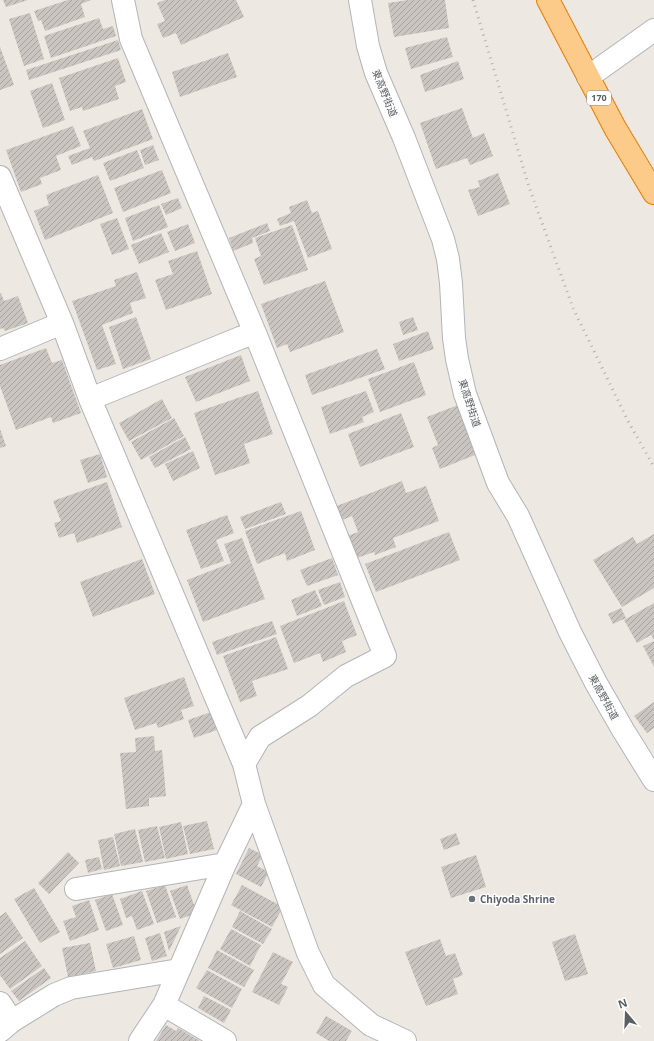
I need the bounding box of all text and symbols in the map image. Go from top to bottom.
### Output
street label: 東高野街道 [369,67,401,119]
road number: 170 [587,91,611,105]
street label: 東高野街道 [456,377,484,429]
street label: 東高野街道 [586,672,622,722]
place label: Chiyoda Shrine [480,892,555,906]
marker: Chiyoda Shrine [467,894,477,904]
north arrow [606,993,646,1033]
text: N [616,995,629,1012]

